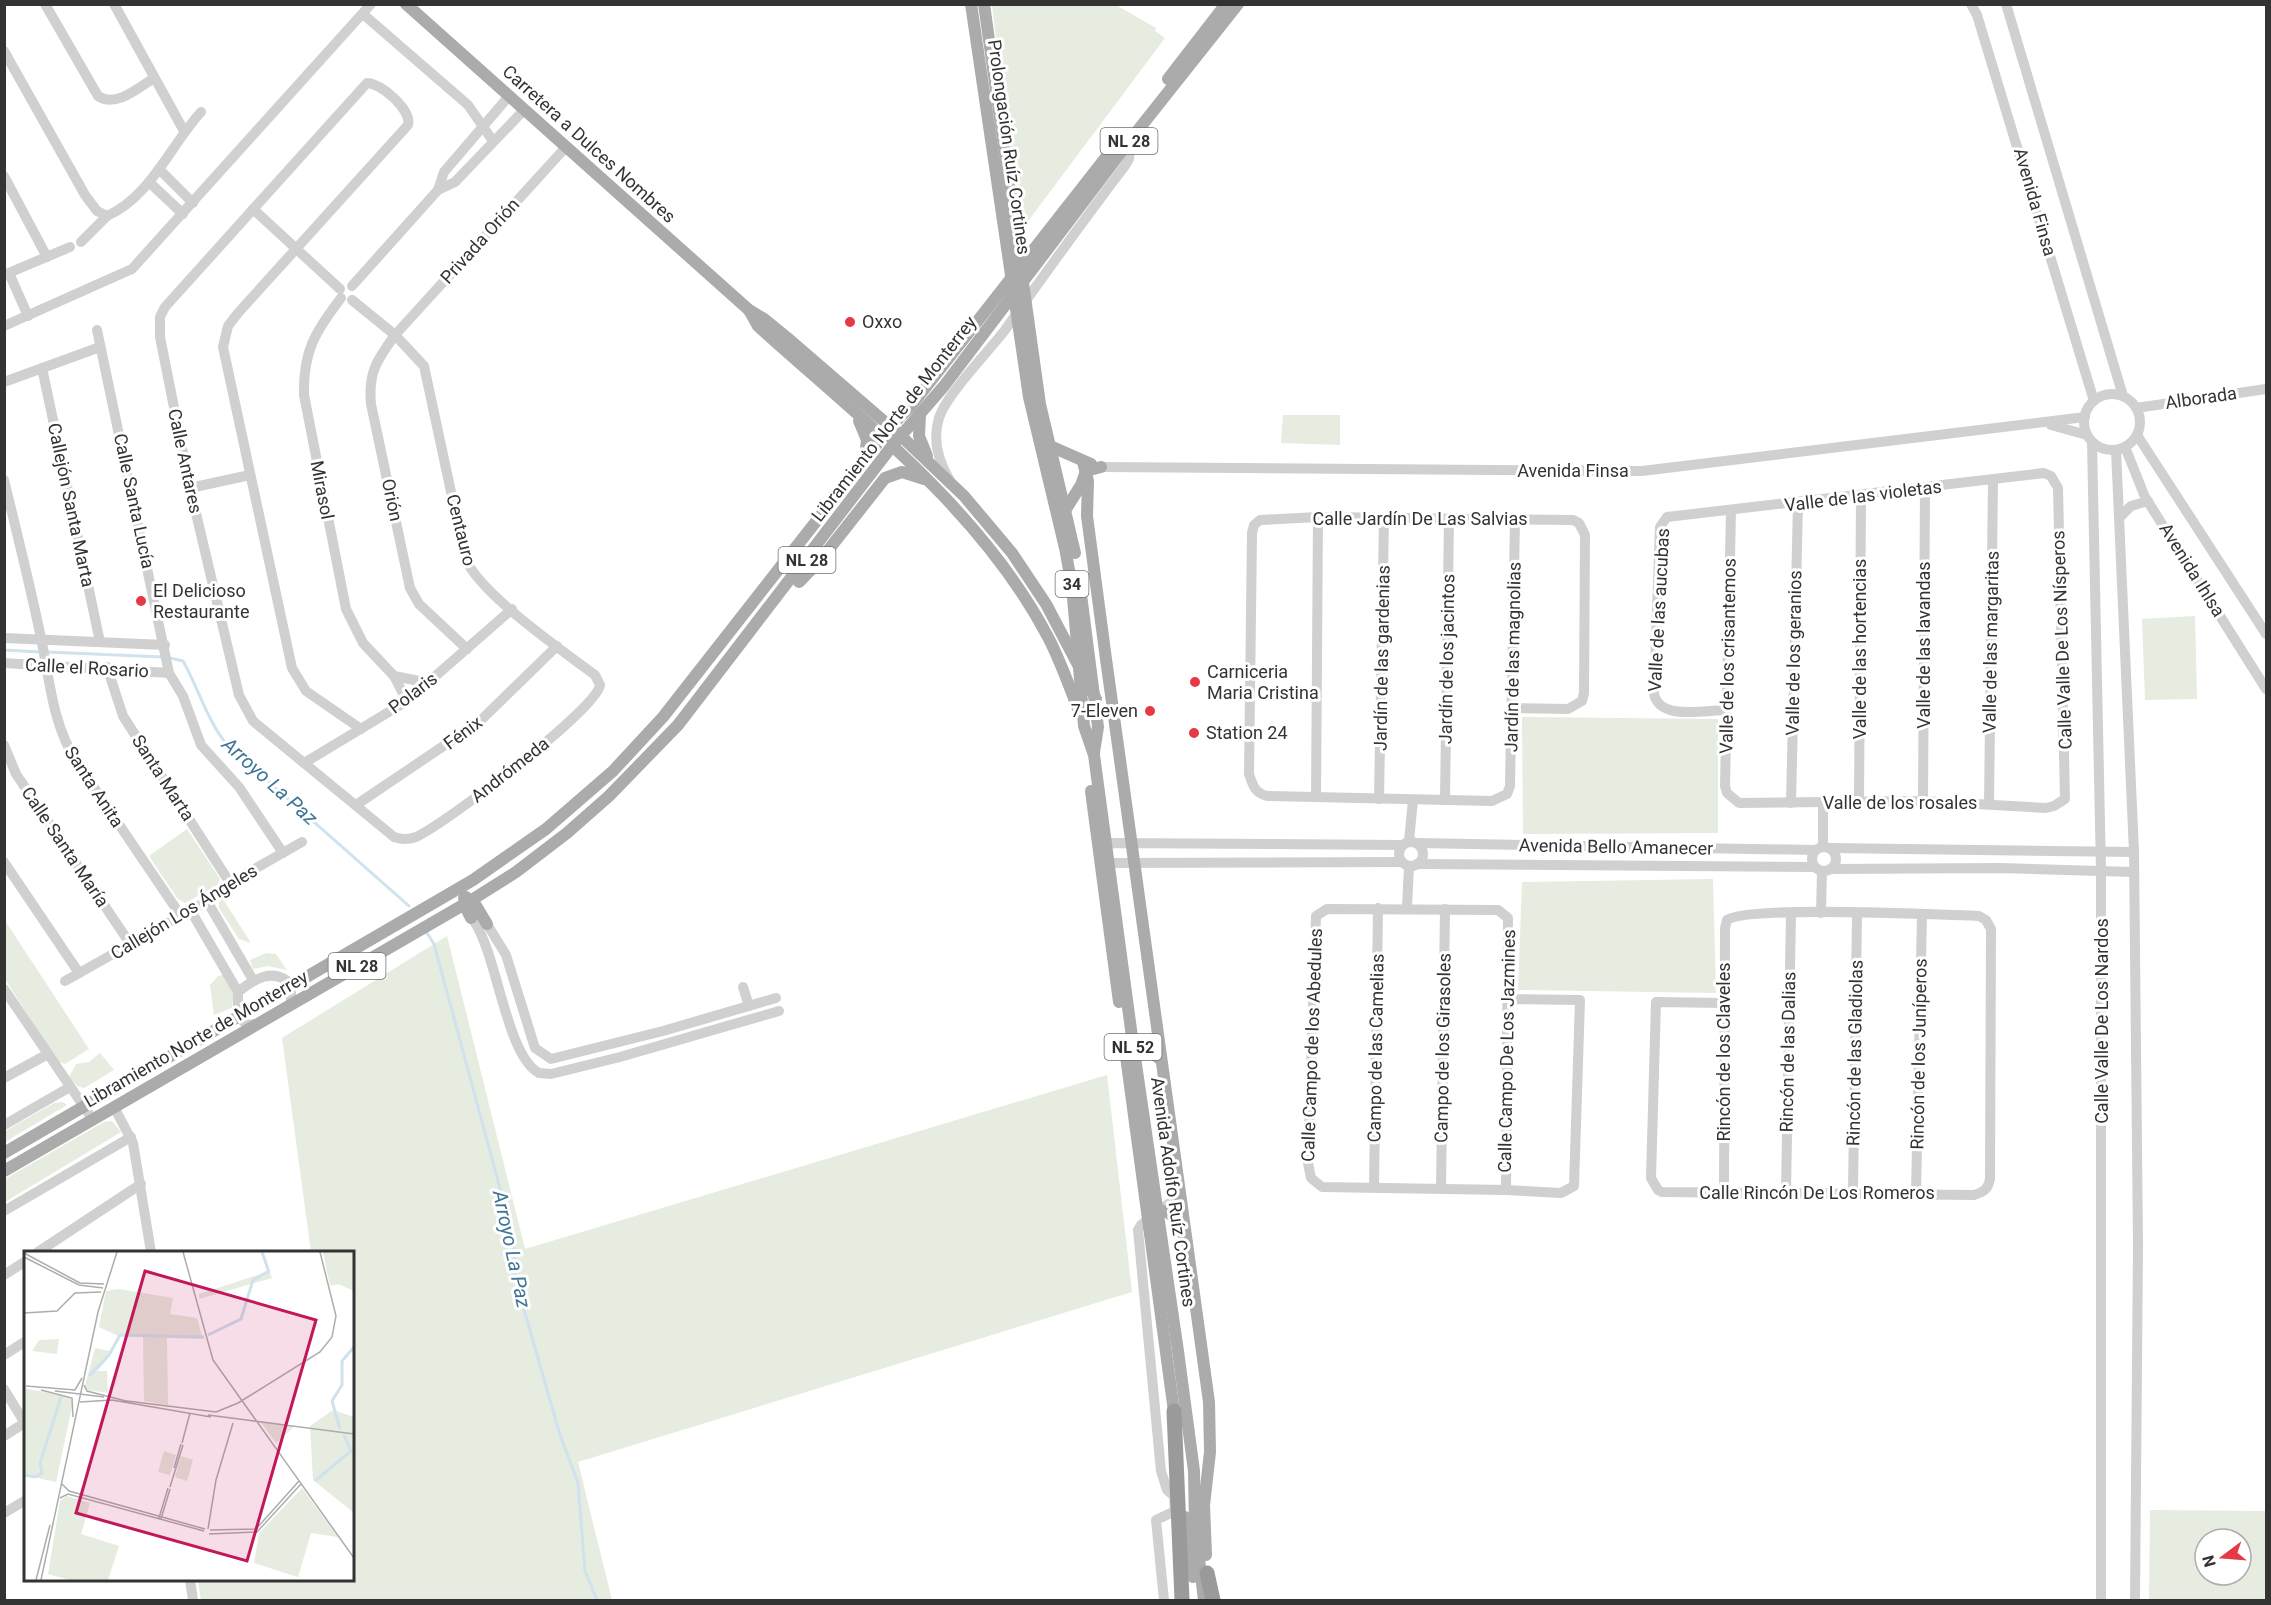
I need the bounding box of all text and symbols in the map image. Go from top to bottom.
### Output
street label: Prolongación Ruíz Cortines [984,38,1035,256]
street label: Carretera a Dulces Nombres [499,60,680,227]
road number: NL 28 [1100,128,1158,154]
street label: Avenida Finsa [2010,145,2061,258]
street label: Privada Orión [436,194,523,288]
street label: Libramiento Norte de Monterrey [807,311,981,526]
place label: Oxxo [862,311,902,332]
marker: Oxxo [843,315,857,329]
street label: Alborada [2164,382,2238,413]
street label: Calle Antares [164,407,207,515]
street label: Callejón Santa Marta [44,421,99,589]
street label: Calle Santa Lucía [110,431,159,570]
street label: Mirasol [306,459,338,521]
street label: Avenida Finsa [1517,460,1629,481]
street label: Valle de las violetas [1783,475,1943,516]
street label: Orión [378,477,407,523]
street label: Centauro [442,492,481,568]
street label: Calle Jardín De Las Salvias [1312,508,1528,529]
street label: Avenida Ihlsa [2155,519,2230,620]
street label: Valle de las aucubas [1644,528,1673,692]
street label: Calle Valle De Los Nísperos [2047,530,2076,750]
road number: NL 28 [778,547,836,573]
street label: Valle de las margaritas [1978,551,2003,733]
street label: Valle de los crisantemos [1715,558,1740,754]
street label: Valle de las hortencias [1849,559,1870,739]
street label: Valle de las lavandas [1913,561,1934,729]
street label: Jardín de las magnolias [1500,562,1525,752]
street label: Jardín de las gardenias [1369,565,1394,751]
street label: Valle de los geranios [1782,570,1805,736]
road number: 34 [1056,571,1088,597]
street label: Jardín de los jacintos [1435,574,1458,744]
place label: El Delicioso Restaurante [153,580,249,622]
marker: El Delicioso Restaurante [134,594,148,608]
street label: Calle el Rosario [25,654,149,681]
place label: Carniceria Maria Cristina [1207,661,1319,703]
street label: Polaris [384,668,441,718]
marker: Carniceria Maria Cristina [1188,675,1202,689]
place label: 7-Eleven [1071,700,1138,721]
marker: 7-Eleven [1143,704,1157,718]
street label: Fénix [439,711,486,754]
place label: Station 24 [1206,722,1288,743]
marker: Station 24 [1187,726,1201,740]
street label: Santa Marta [128,731,199,825]
water label: Arroyo La Paz [217,731,323,830]
street label: Andrómeda [466,733,553,807]
street label: Santa Anita [60,742,128,831]
street label: Calle Santa María [17,783,113,911]
street label: Valle de los rosales [1823,792,1977,813]
street label: Avenida Bello Amanecer [1519,834,1713,859]
street label: Callejón Los Ángeles [107,860,261,964]
street label: Calle Valle De Los Nardos [2091,918,2112,1124]
street label: Calle Campo de los Abedules [1297,928,1326,1162]
street label: Calle Campo De Los Jazmines [1494,929,1519,1173]
road number: NL 28 [328,953,386,979]
street label: Campo de las Camelias [1363,953,1388,1143]
street label: Campo de los Girasoles [1430,953,1455,1143]
street label: Rincón de los Juníperos [1906,958,1931,1150]
street label: Rincón de las Gladiolas [1842,960,1867,1146]
street label: Rincón de los Claveles [1713,962,1734,1142]
street label: Libramiento Norte de Monterrey [80,966,312,1111]
street label: Rincón de las Dalias [1776,971,1799,1133]
road number: NL 52 [1104,1034,1162,1060]
street label: Avenida Adolfo Ruíz Cortines [1147,1076,1200,1308]
street label: Calle Rincón De Los Romeros [1699,1182,1935,1203]
water label: Arroyo La Paz [488,1187,536,1310]
inset map [24,1251,354,1581]
north arrow [2193,1527,2253,1587]
text: N [2198,1553,2220,1569]

